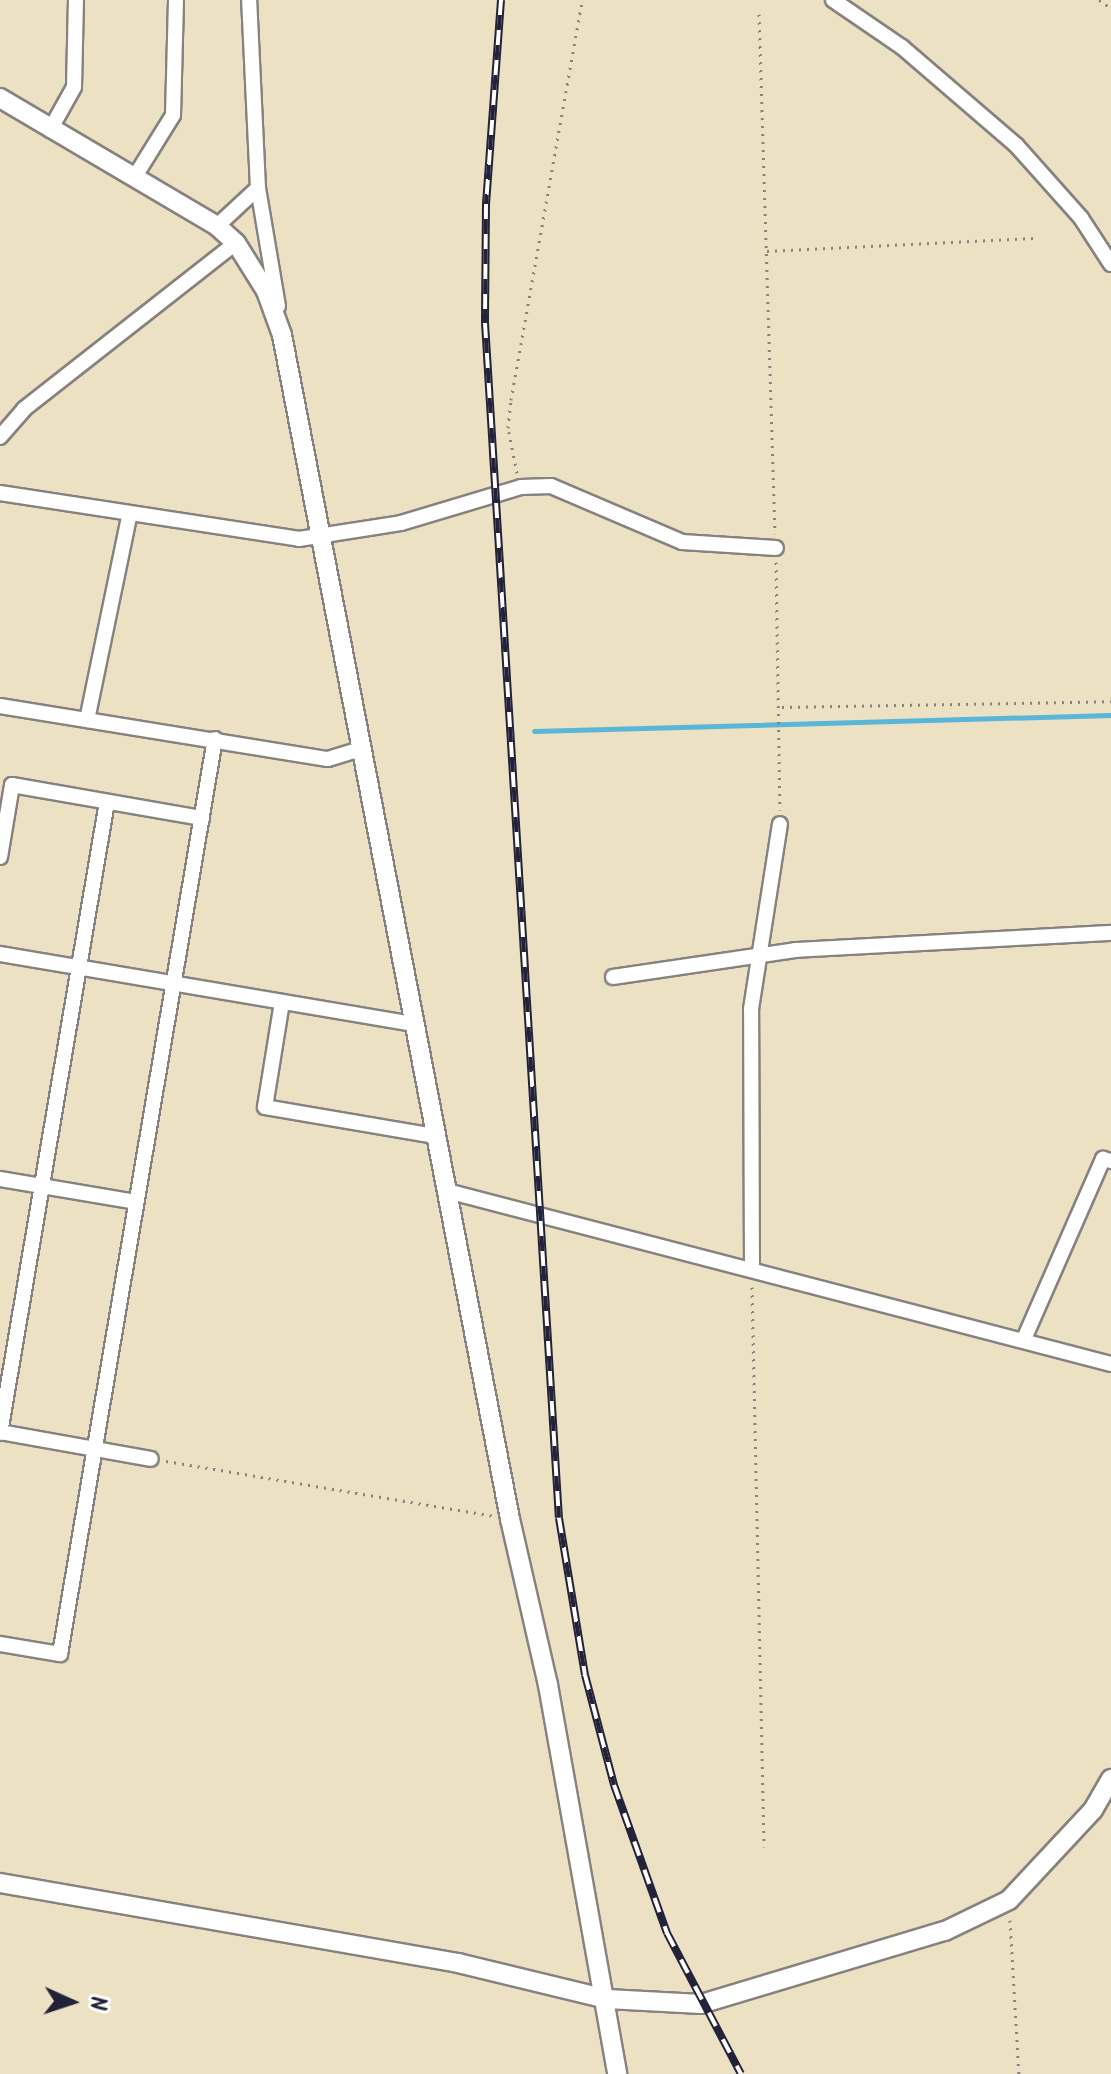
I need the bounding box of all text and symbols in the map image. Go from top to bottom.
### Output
north arrow [32,1962,112,2042]
text: N [79,1995,114,2011]

